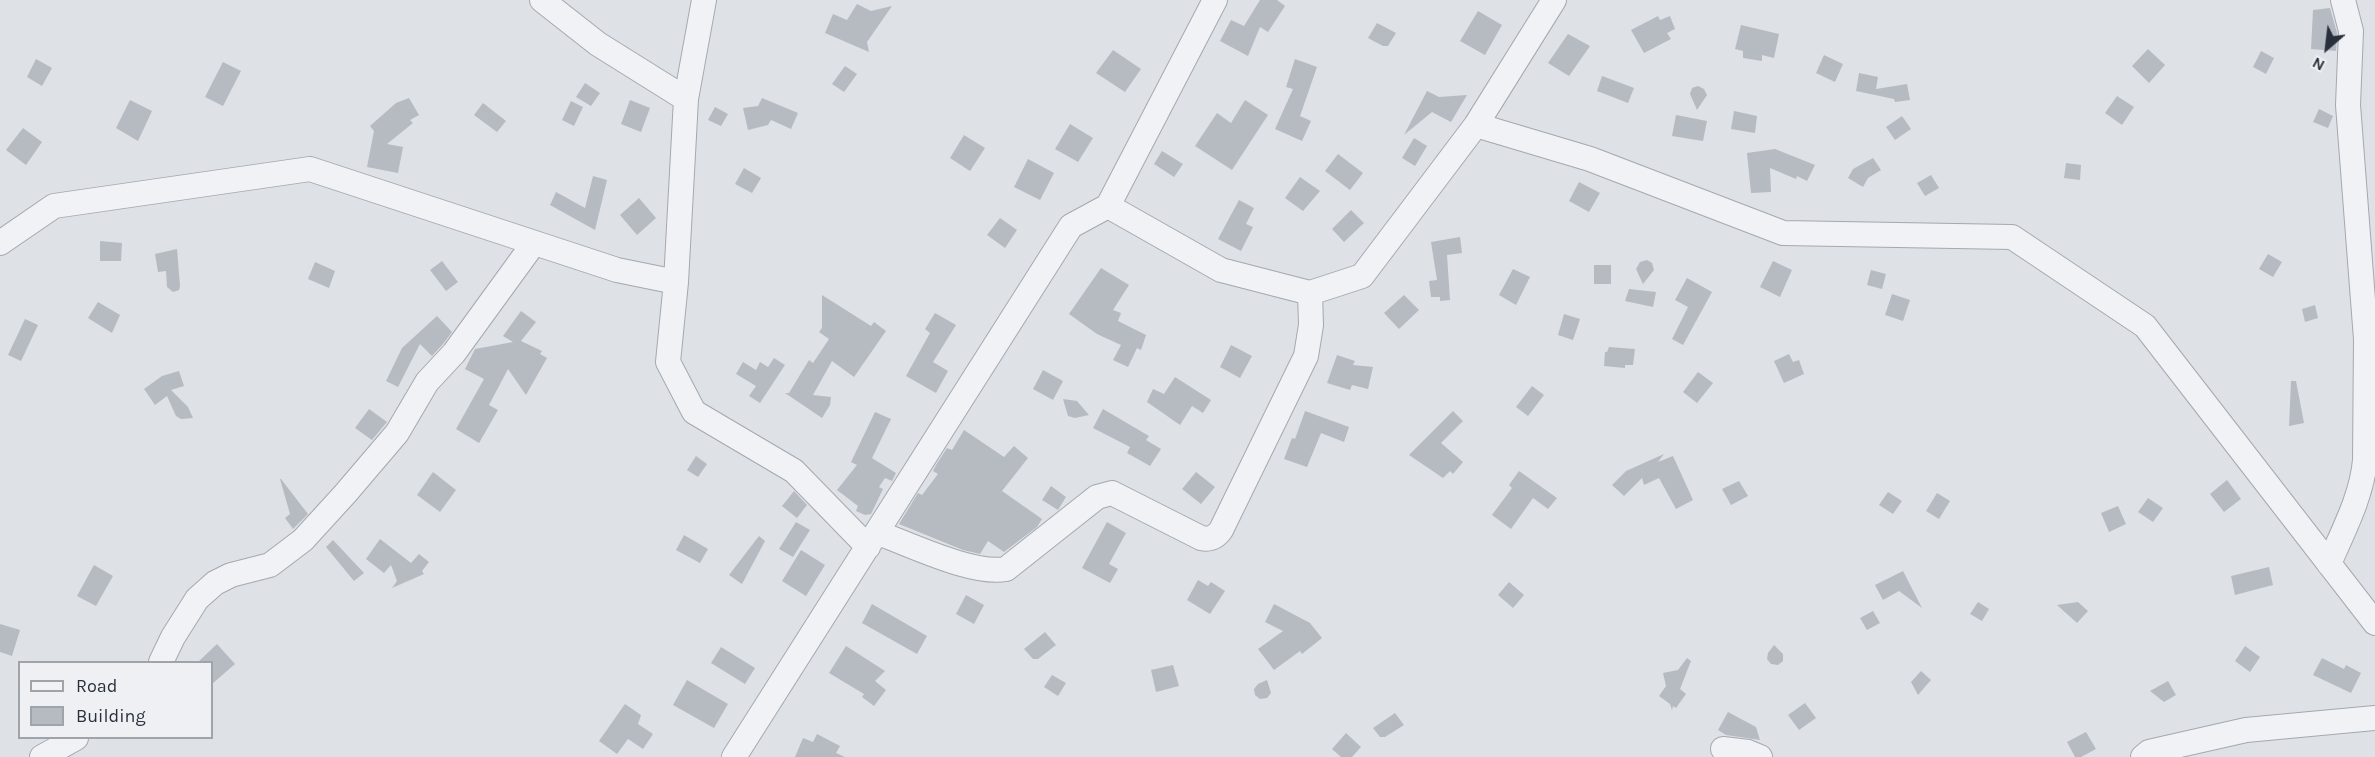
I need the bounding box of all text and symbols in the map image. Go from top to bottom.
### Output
north arrow [2297,18,2357,78]
text: N [2309,53,2328,75]
legend [18,661,213,739]
text: Road [76,675,117,697]
text: Building [76,705,146,727]

